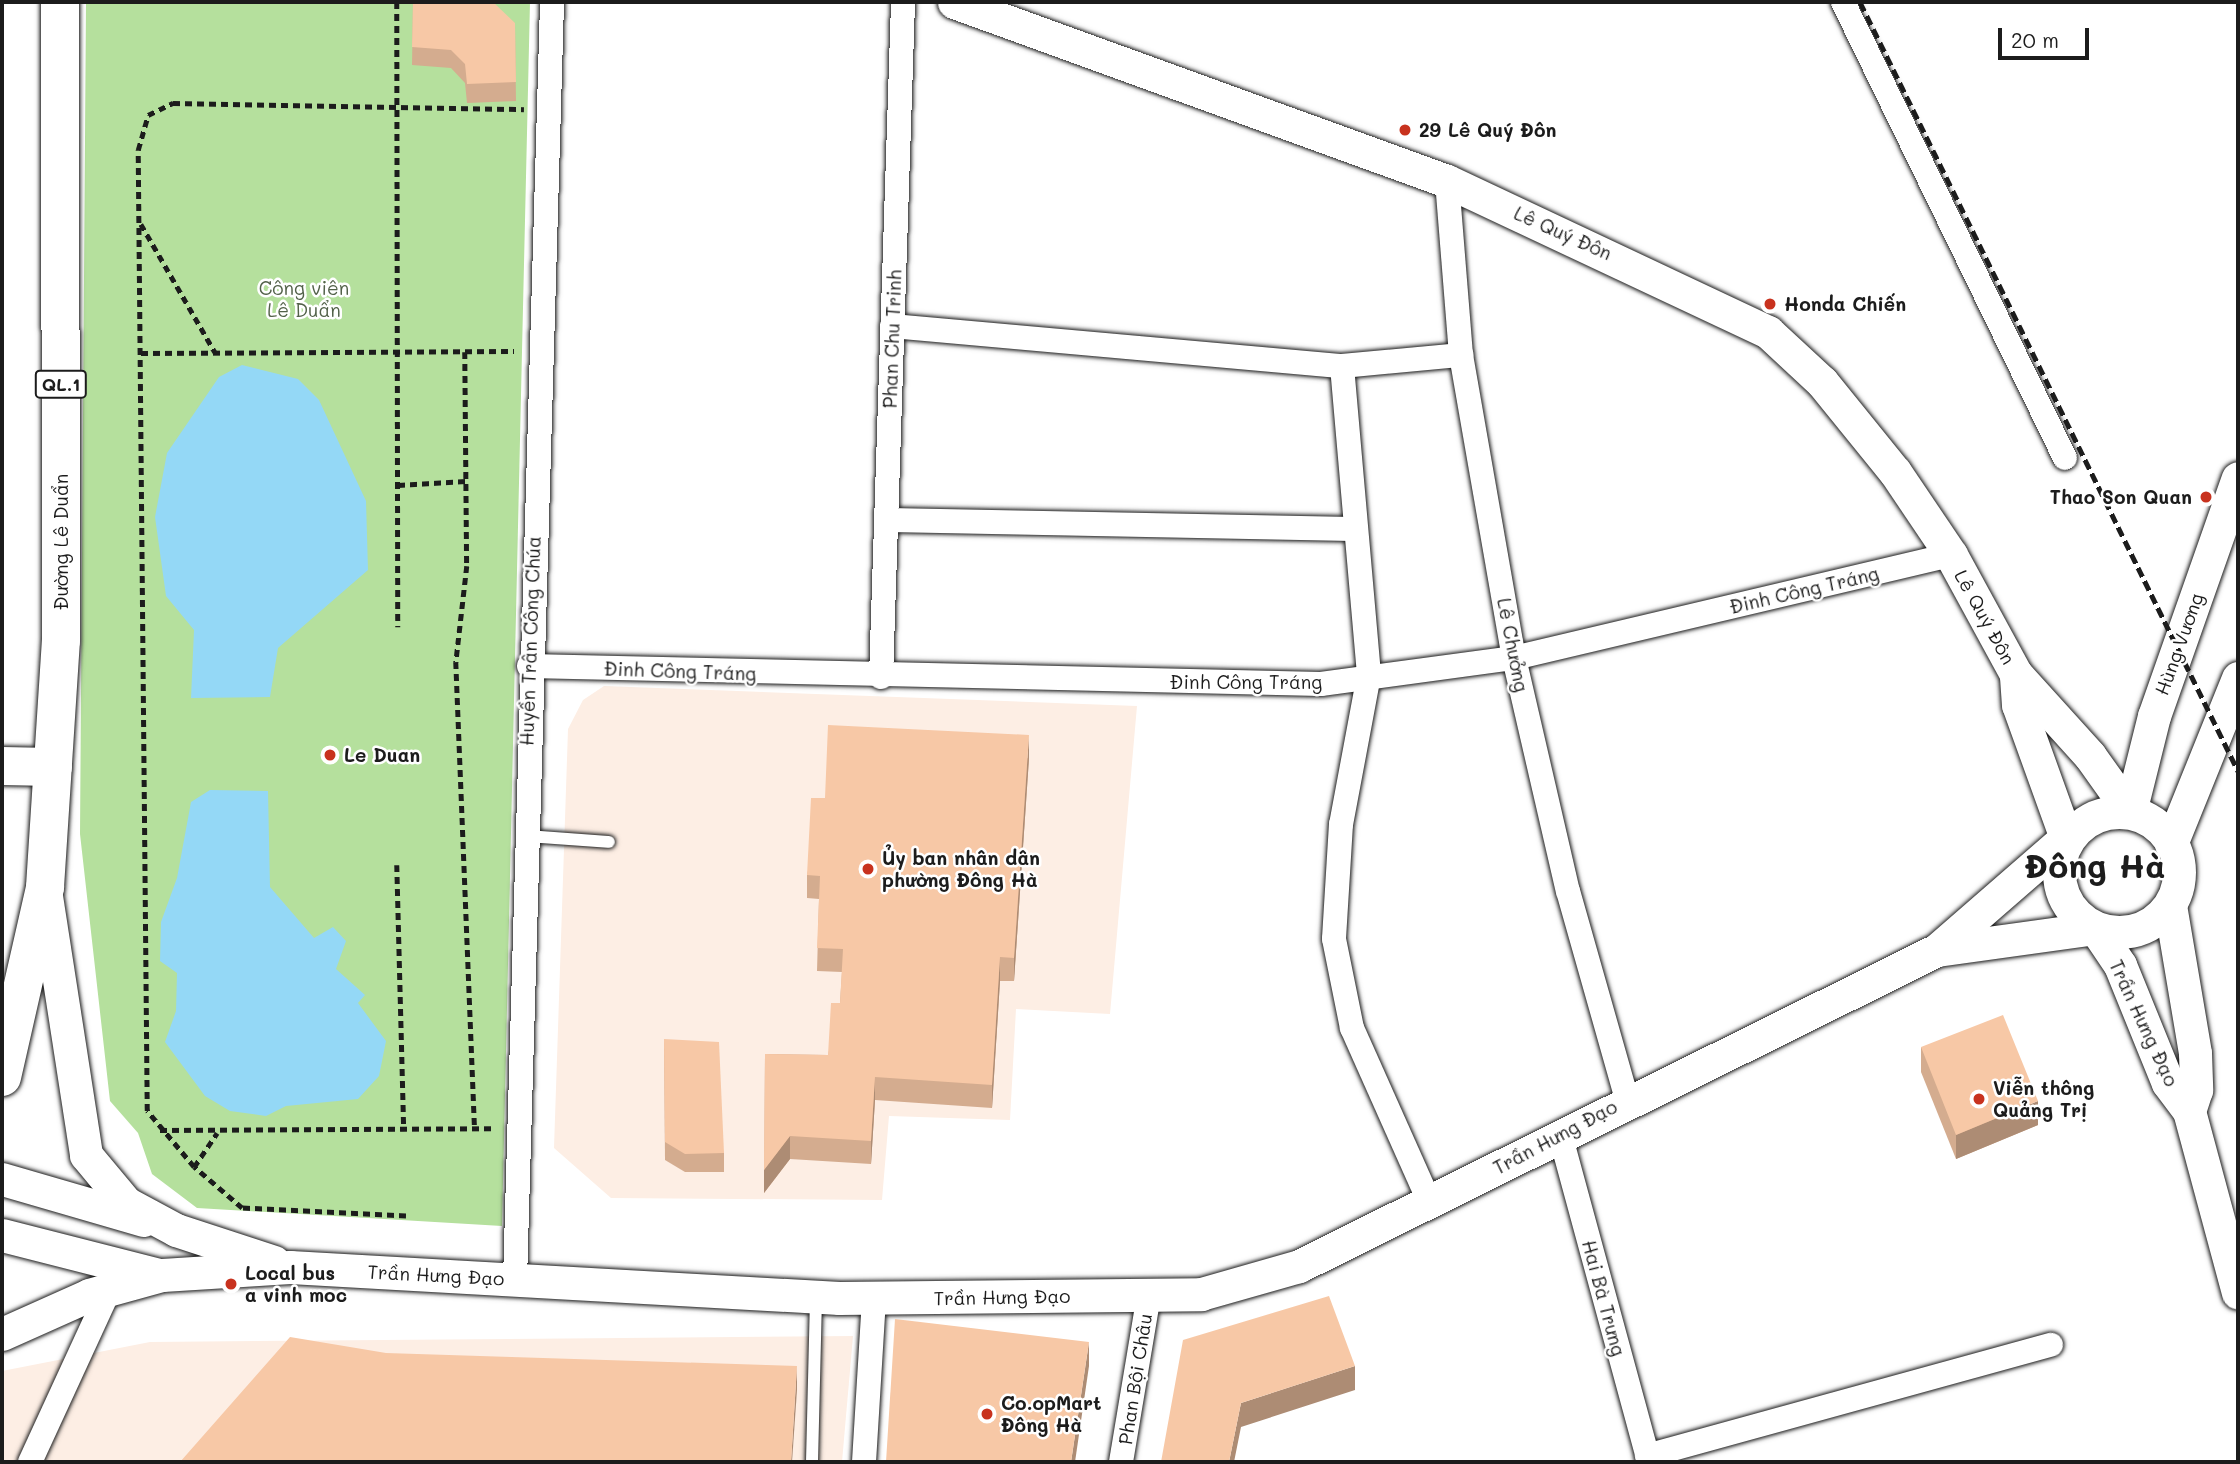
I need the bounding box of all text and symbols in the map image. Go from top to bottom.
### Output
scale bar [2002,14,2093,58]
text: 20 m [2011,26,2059,53]
place label: 29 Lê Quý Đôn [1419,119,1556,141]
marker: 29 Lê Quý Đôn [1397,122,1413,138]
street label: Lê Quý Đôn [1511,201,1615,265]
street label: Phan Chu Trinh [878,269,906,409]
park label: Công viên Lê Duẩn [259,277,349,321]
place label: Honda Chiến [1784,293,1906,315]
marker: Honda Chiến [1762,296,1778,312]
road number: QL.1 [35,370,87,398]
street label: Đường Lê Duẩn [50,474,72,610]
place label: Thao Son Quan [2050,486,2192,508]
marker: Thao Son Quan [2198,489,2214,505]
street label: Huyền Trân Công Chúa [515,536,545,746]
street label: Đinh Công Tráng [1727,562,1881,618]
street label: Lê Quý Đôn [1950,566,2020,668]
street label: Hùng Vương [2150,590,2208,698]
street label: Lê Chưởng [1493,596,1533,694]
street label: Đinh Công Tráng [603,657,757,685]
street label: Đinh Công Tráng [1170,671,1322,693]
place label: Le Duan [344,744,420,766]
marker: Le Duan [322,747,338,763]
district label: Đông Hà [2025,845,2165,885]
place label: Ủy ban nhân dân phường Đông Hà [882,847,1040,891]
marker: Ủy ban nhân dân phường Đông Hà [860,861,876,877]
street label: Trần Hưng Đạo [2105,956,2183,1090]
place label: Viễn thông Quảng Trị [1993,1077,2094,1121]
marker: Viễn thông Quảng Trị [1971,1091,1987,1107]
street label: Trần Hưng Đạo [1489,1095,1621,1179]
street label: Hai Bà Trưng [1578,1238,1630,1358]
street label: Trần Hưng Đạo [367,1260,505,1290]
place label: Local bus a vinh moc [245,1262,347,1306]
marker: Local bus a vinh moc [223,1276,239,1292]
street label: Trần Hưng Đạo [933,1284,1071,1310]
street label: Phan Bội Châu [1113,1312,1157,1446]
place label: Co.opMart Đông Hà [1001,1392,1101,1436]
marker: Co.opMart Đông Hà [979,1406,995,1422]

